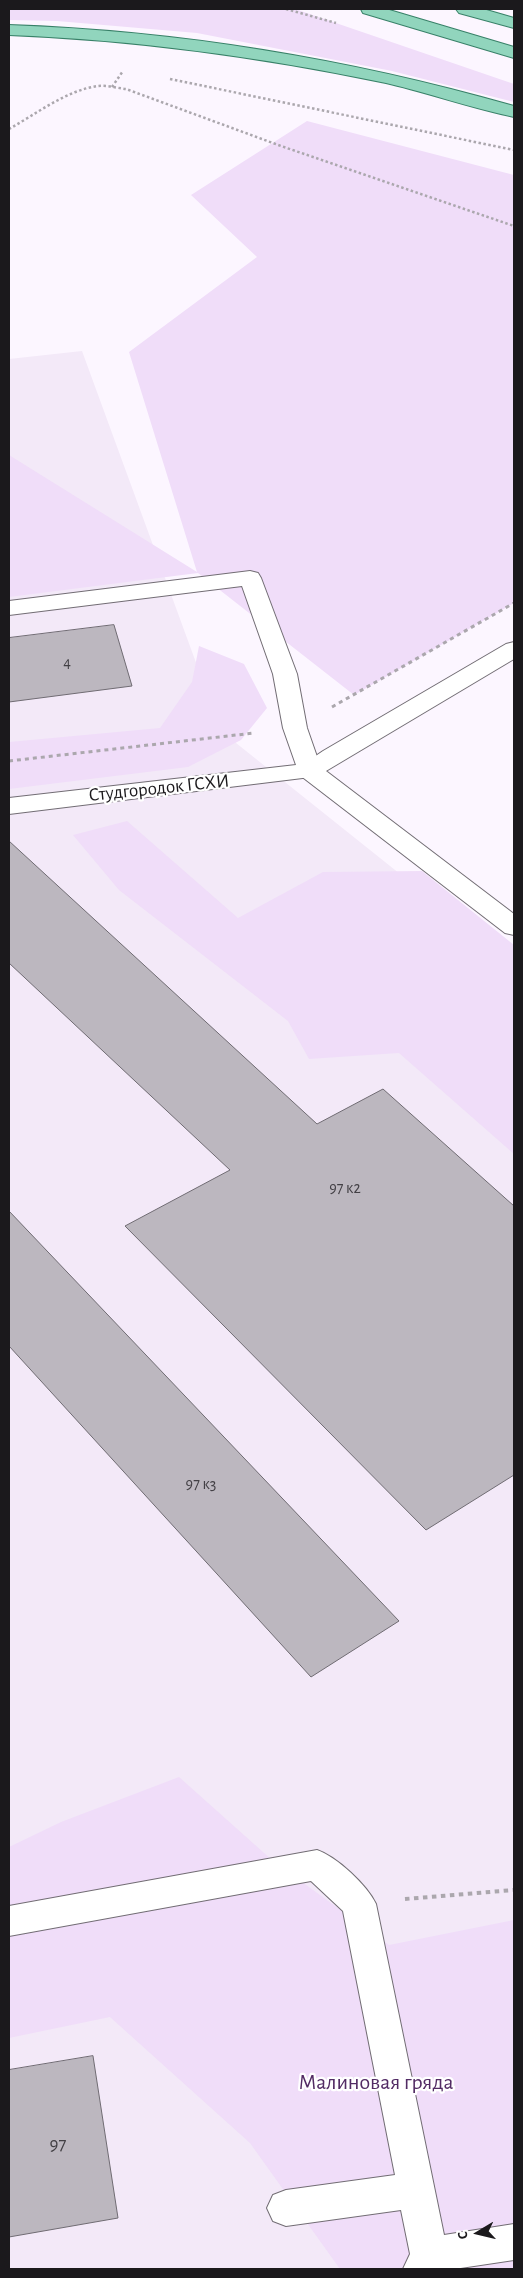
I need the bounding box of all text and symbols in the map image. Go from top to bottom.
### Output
house number: 4 [63,652,71,672]
street label: Студгородок ГСХИ [87,769,231,807]
house number: 97 к2 [329,1178,361,1198]
house number: 97 к3 [186,1474,216,1494]
park label: Малиновая гряда [298,2069,454,2095]
house number: 97 [50,2133,66,2155]
north arrow [453,2208,503,2258]
text: С [456,2230,471,2240]

